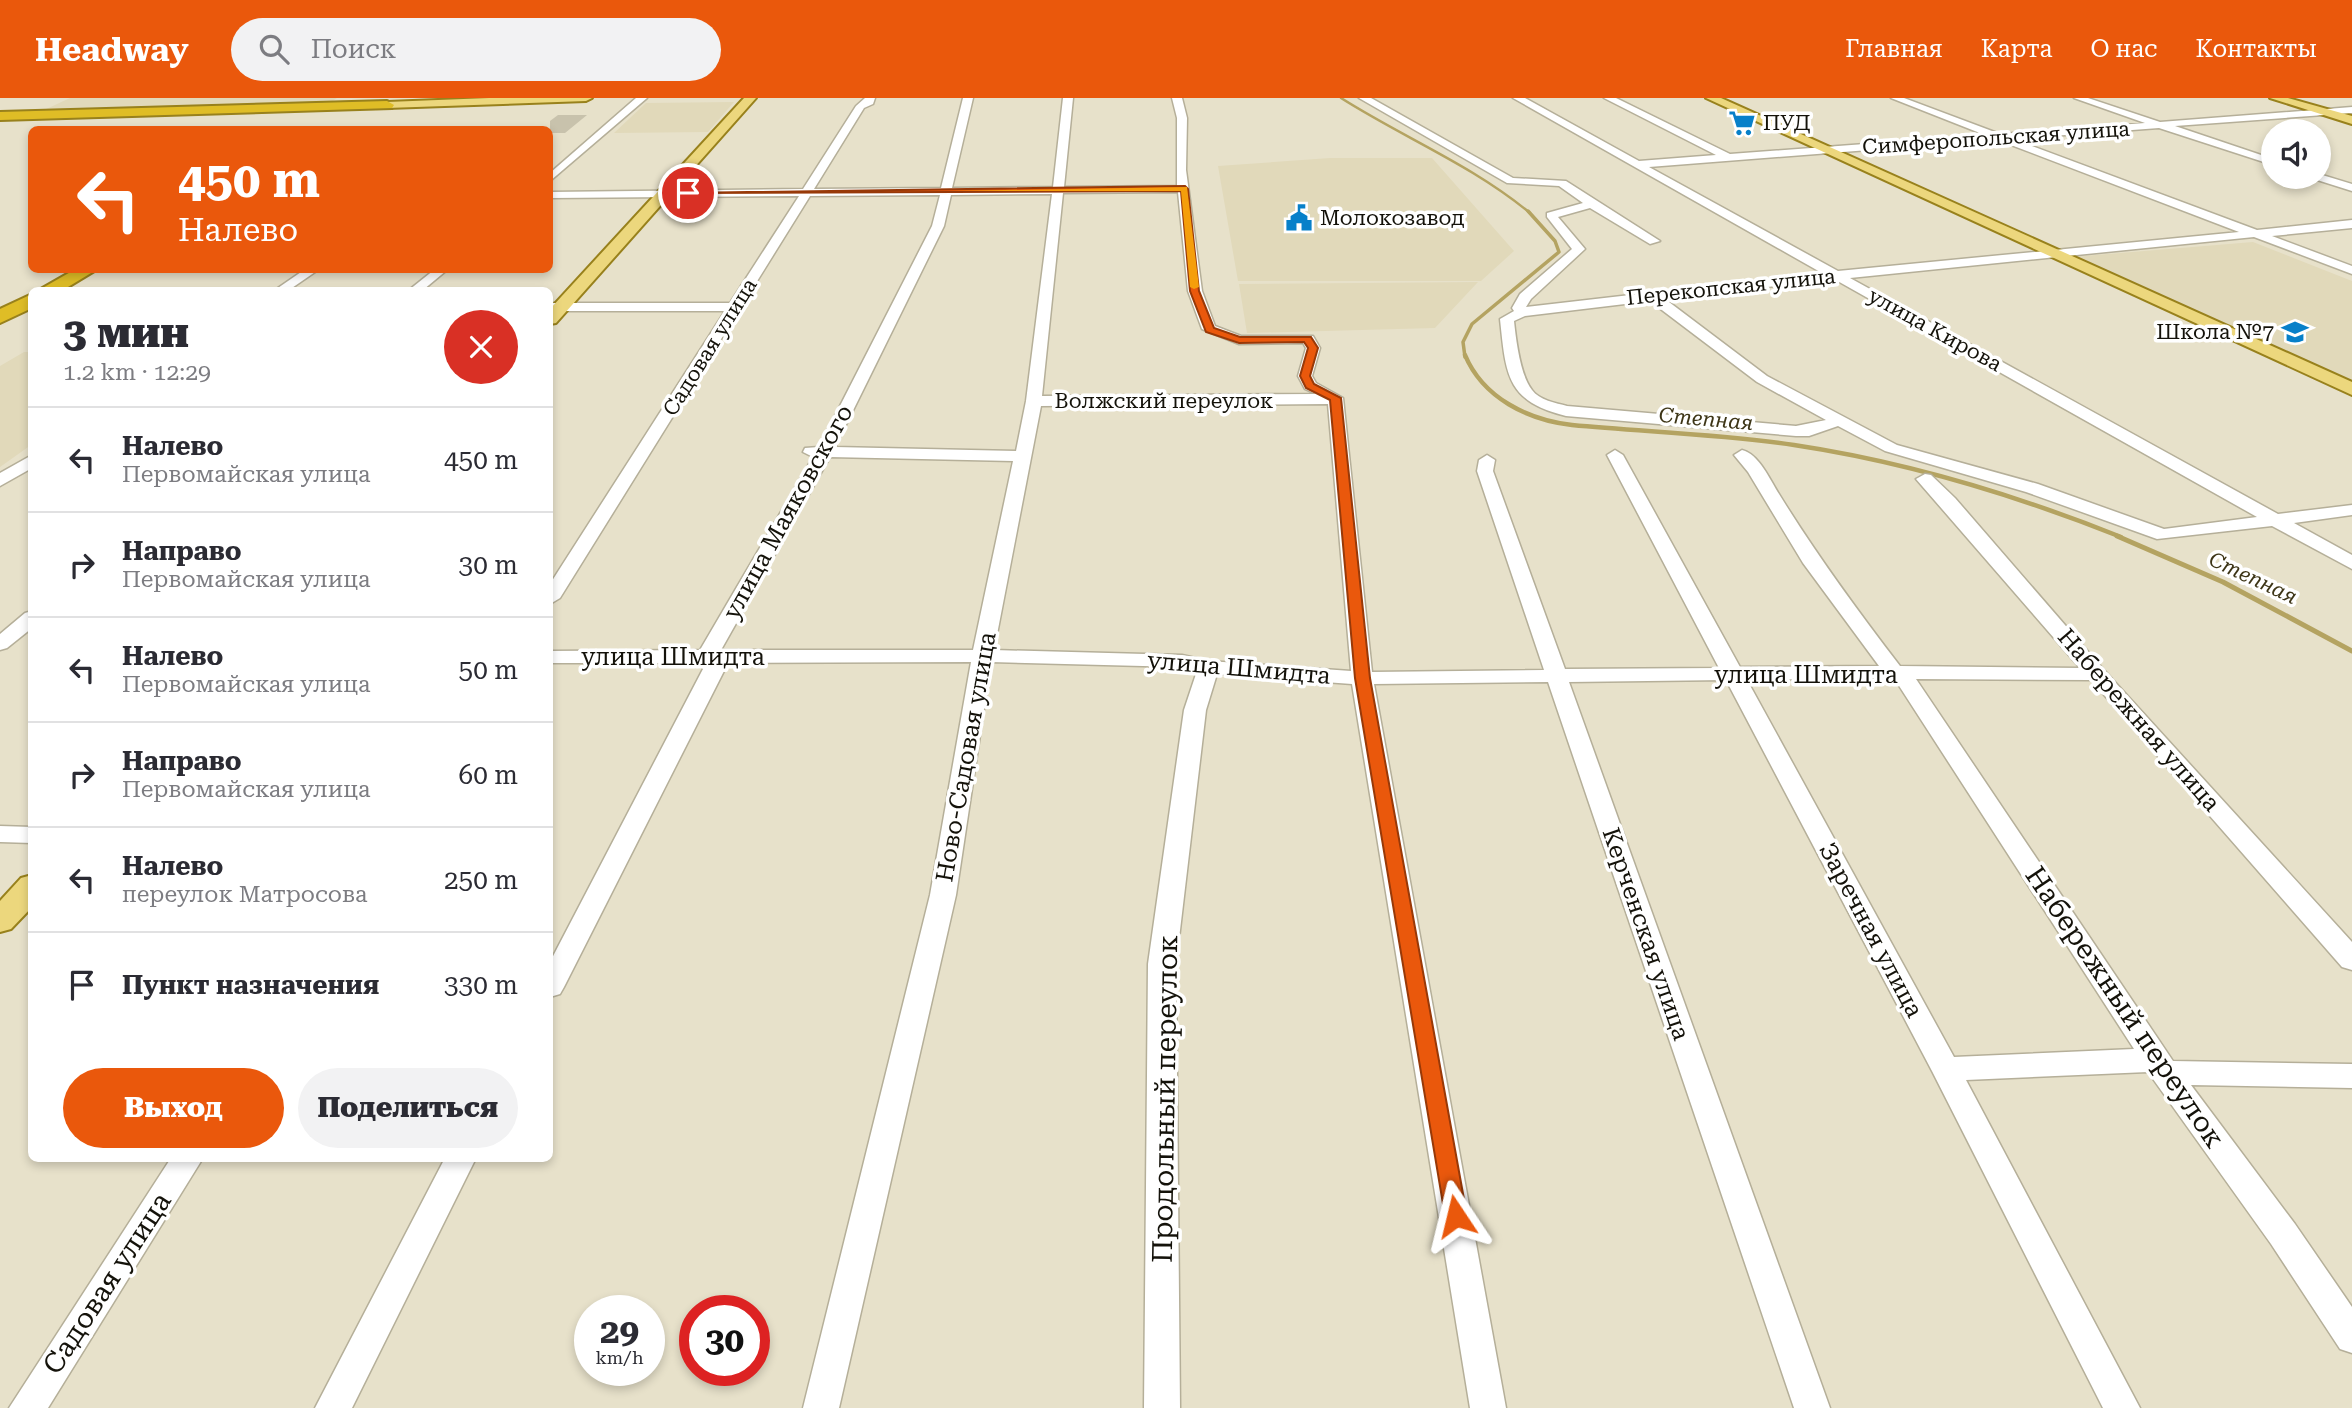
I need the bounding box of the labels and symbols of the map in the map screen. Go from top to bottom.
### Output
supermarket icon: ПУД [1727,108,1757,138]
place label: ПУД [1763,111,1811,135]
street label: Симферопольская улица [1861,117,2131,159]
pin [658,163,718,223]
public building icon: Молокозавод [1284,203,1314,233]
place label: Молокозавод [1320,206,1465,230]
street label: Перекопская улица [1625,264,1837,310]
street label: Садовая улица [658,273,762,420]
street label: улица Кирова [1864,283,2006,377]
school or university icon: Школа №7 [2280,317,2310,347]
place label: Школа №7 [2156,320,2274,344]
street label: Волжский переулок [1055,389,1273,413]
street label: улица Маяковского [717,400,859,624]
water label: Степная [1658,403,1754,435]
water label: Степная [2205,547,2301,609]
street label: Набережная улица [2052,623,2226,817]
street label: Ново-Садовая улица [930,630,1002,884]
street label: улица Шмидта [581,643,765,671]
street label: улица Шмидта [1146,646,1332,690]
street label: улица Шмидта [1714,661,1898,689]
street label: Керченская улица [1597,824,1695,1044]
street label: Заречная улица [1813,838,1929,1022]
street label: Набережный переулок [2019,860,2232,1154]
street label: Продольный переулок [1146,935,1184,1263]
position arrow [1419,1179,1493,1253]
street label: Садовая улица [36,1186,178,1380]
speed limit sign: 30 [679,1295,770,1386]

